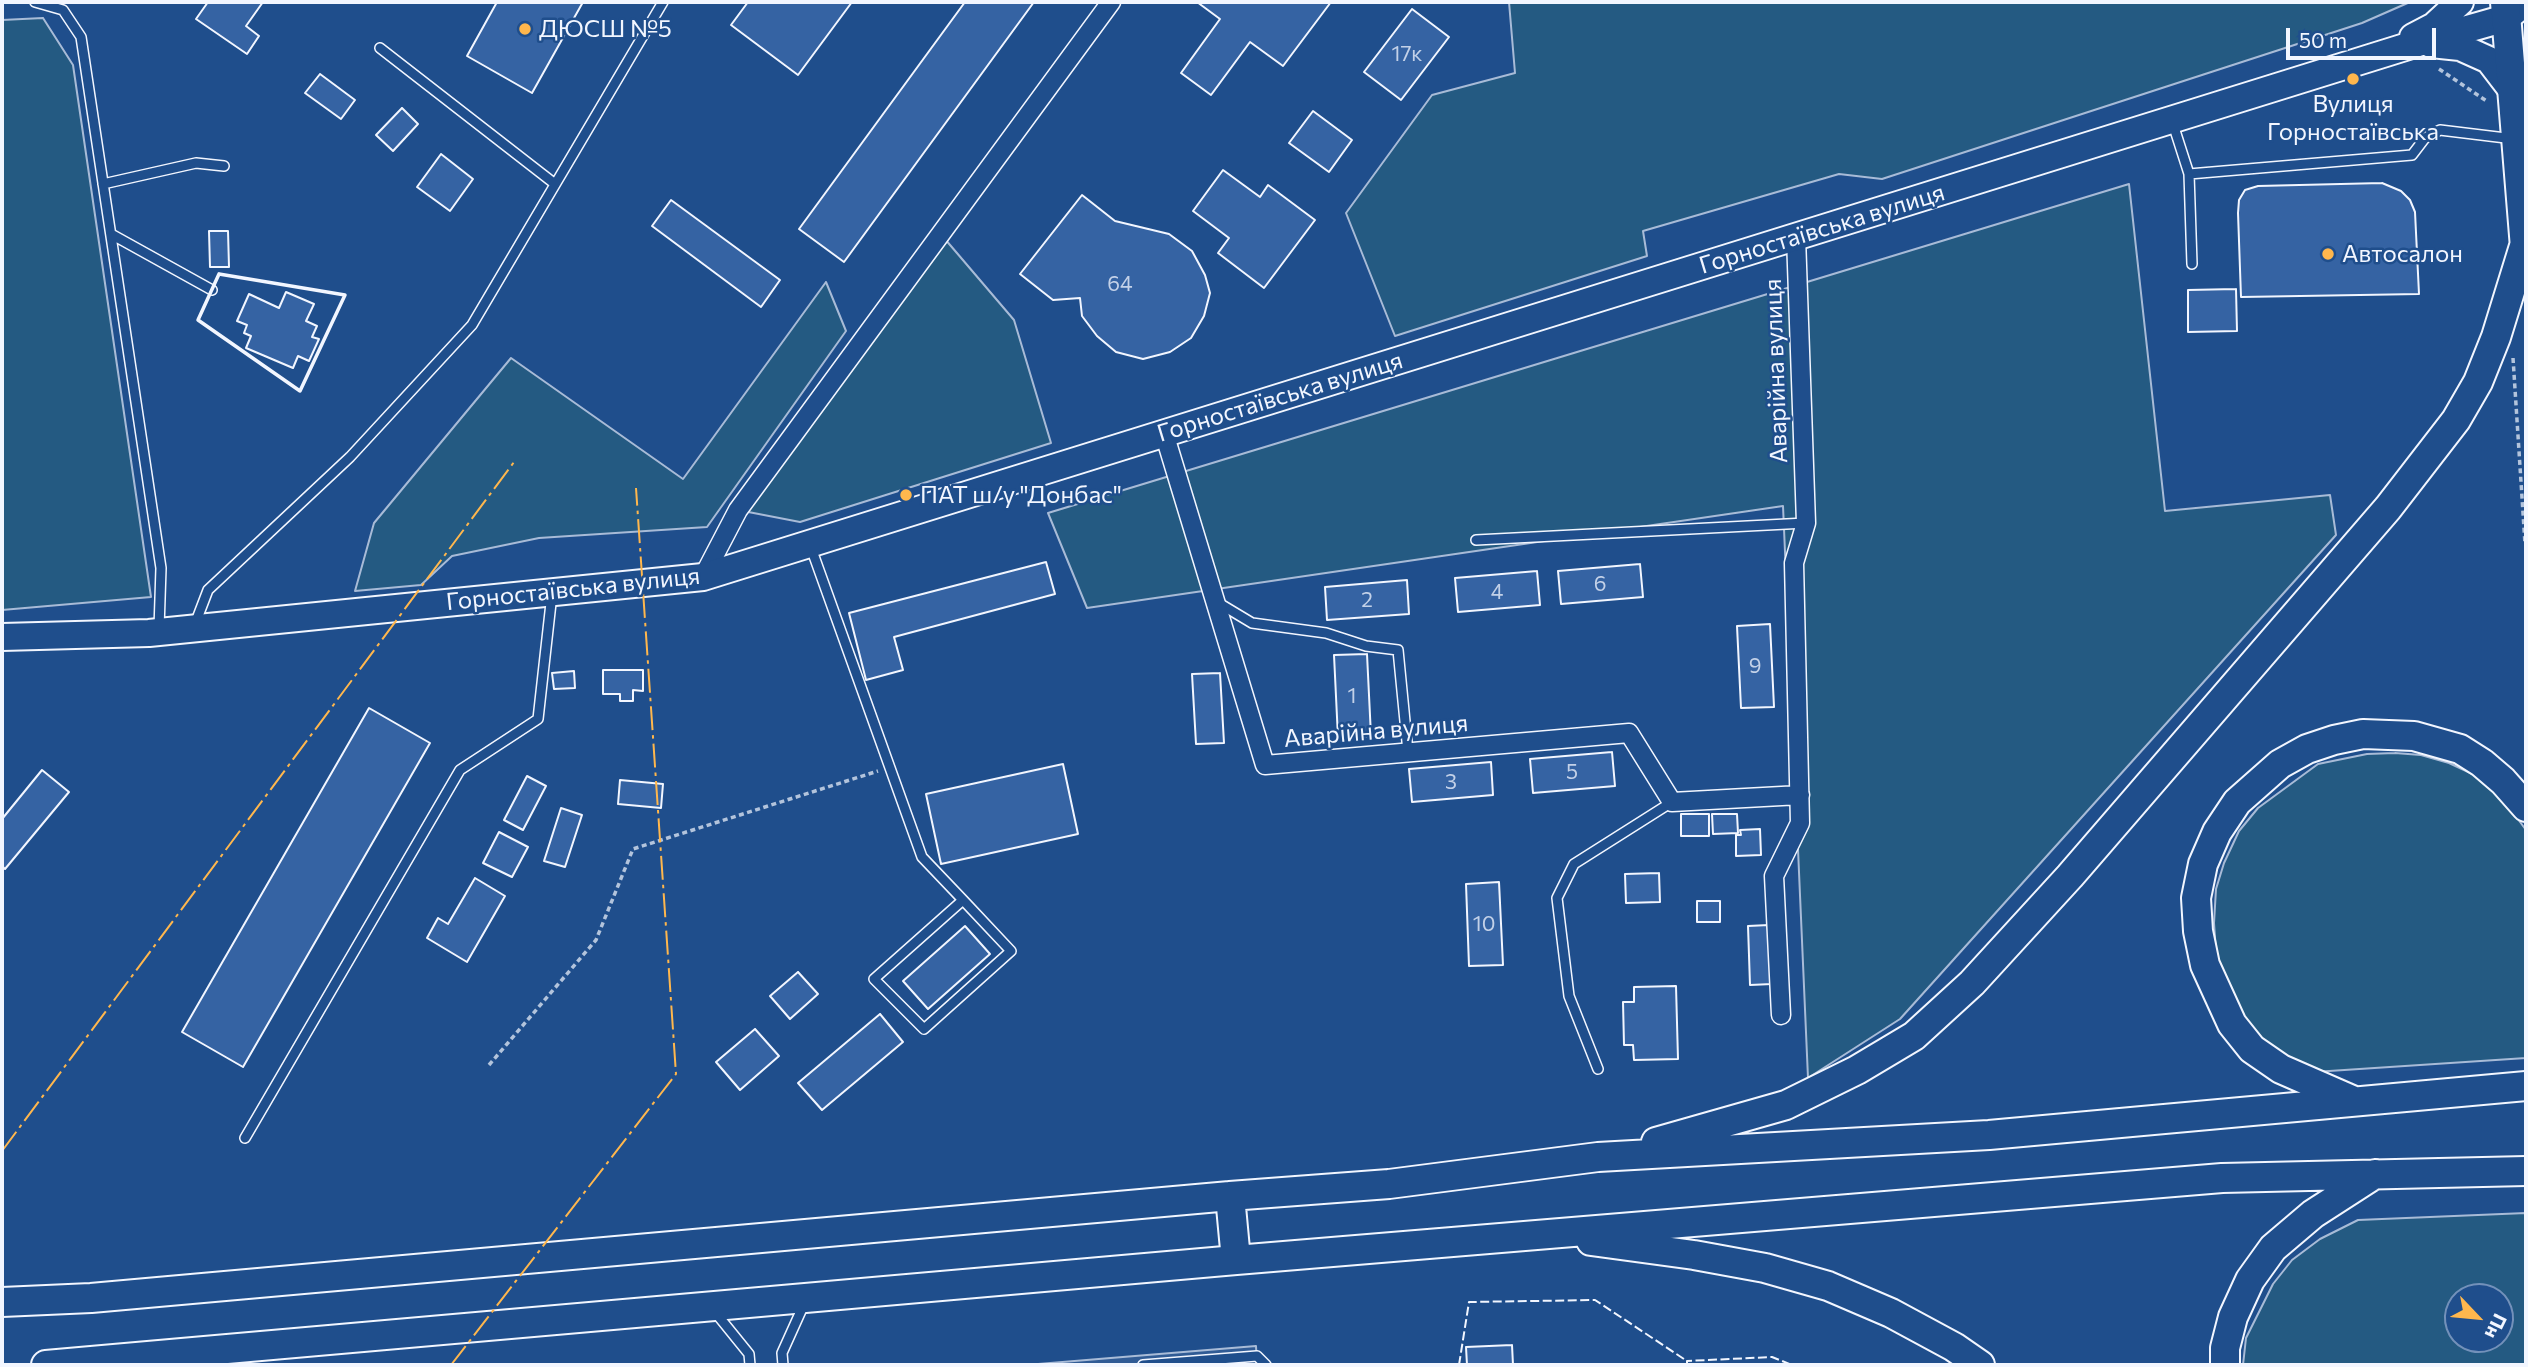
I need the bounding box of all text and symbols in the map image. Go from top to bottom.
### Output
scale bar [2290,14,2440,58]
place label: ДЮСШ №5 [539,15,672,43]
marker: ДЮСШ №5 [517,21,533,37]
text: 50 m [2299,27,2347,52]
house number: 17к [1392,41,1422,67]
marker: Вулиця Горностаївська [2345,71,2361,87]
place label: Вулиця Горностаївська [2267,90,2439,146]
street label: Горностаївська вулиця [1696,178,1948,280]
place label: Автосалон [2342,240,2463,268]
marker: Автосалон [2320,246,2336,262]
house number: 64 [1107,271,1133,297]
street label: Аварійна вулиця [1758,278,1794,464]
street label: Горностаївська вулиця [1154,346,1406,448]
place label: ПАТ ш/у "Донбас" [920,481,1122,509]
marker: ПАТ ш/у "Донбас" [898,487,914,503]
street label: Горностаївська вулиця [445,561,701,617]
house number: 6 [1594,571,1606,597]
house number: 4 [1491,579,1503,605]
house number: 2 [1361,587,1373,613]
house number: 9 [1749,653,1761,679]
house number: 1 [1348,683,1356,709]
street label: Аварійна вулиця [1283,709,1469,753]
house number: 5 [1566,759,1578,785]
house number: 3 [1445,769,1457,795]
house number: 10 [1473,911,1495,937]
north arrow [2444,1283,2514,1353]
text: Пн [2481,1310,2512,1343]

